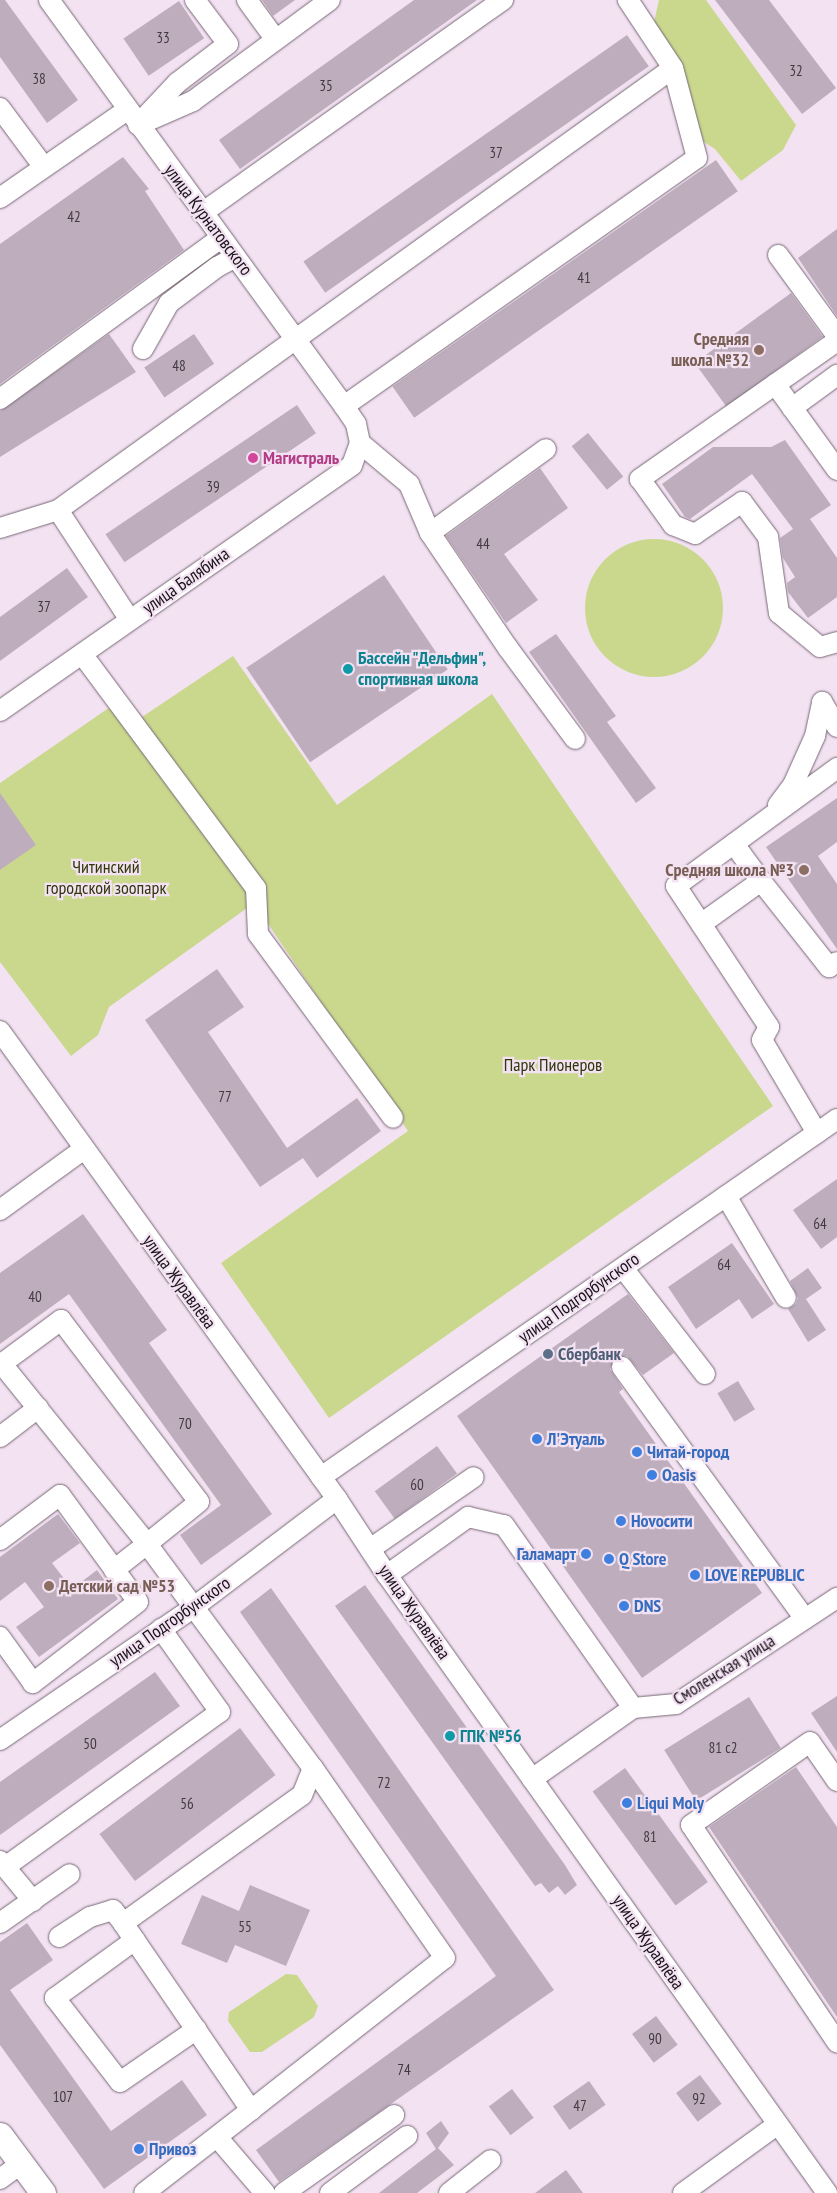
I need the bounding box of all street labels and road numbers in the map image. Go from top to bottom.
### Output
street label: улица Курнатовского [159,160,257,280]
street label: улица Балябина [138,543,234,619]
street label: улица Журавлёва [138,1231,220,1333]
street label: улица Подгорбунского [514,1248,644,1348]
street label: улица Журавлёва [373,1560,455,1664]
street label: улица Подгорбунского [105,1572,235,1672]
street label: Смоленская улица [669,1630,779,1710]
street label: улица Журавлёва [607,1890,689,1994]

